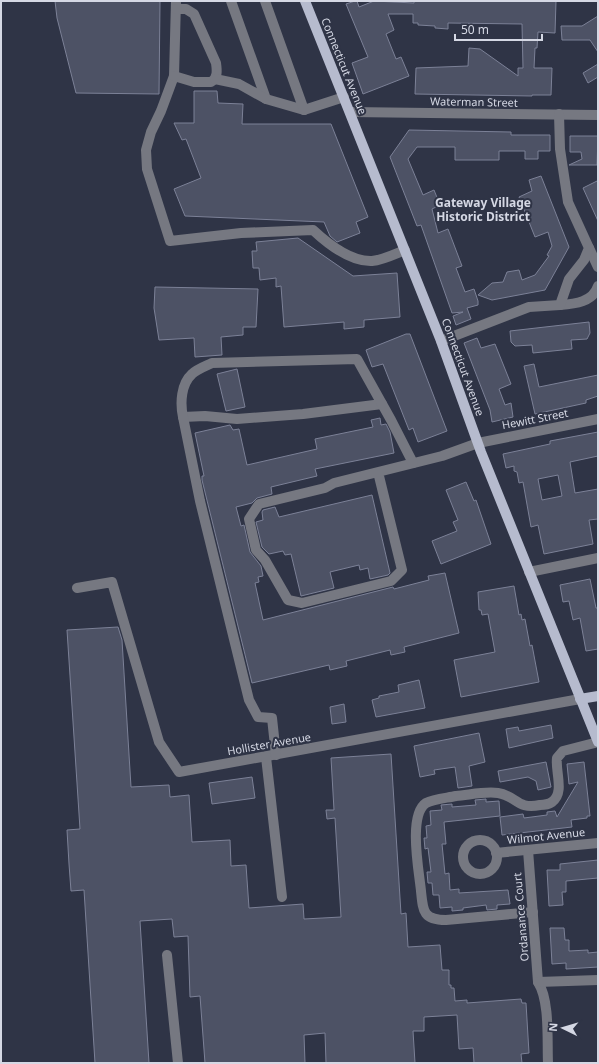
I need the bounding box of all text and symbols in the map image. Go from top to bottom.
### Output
street label: Connecticut Avenue [318,15,371,116]
scale bar [455,16,542,42]
text: 50 m [461,21,489,38]
street label: Waterman Street [430,93,518,110]
district label: Gateway Village Historic District [435,194,531,225]
street label: Connecticut Avenue [439,316,488,418]
street label: Hewitt Street [501,405,569,432]
street label: Hollister Avenue [226,729,312,758]
street label: Wilmot Avenue [506,824,586,847]
street label: Ordanance Court [509,872,532,962]
north arrow [543,1008,583,1048]
text: N [545,1022,560,1032]

